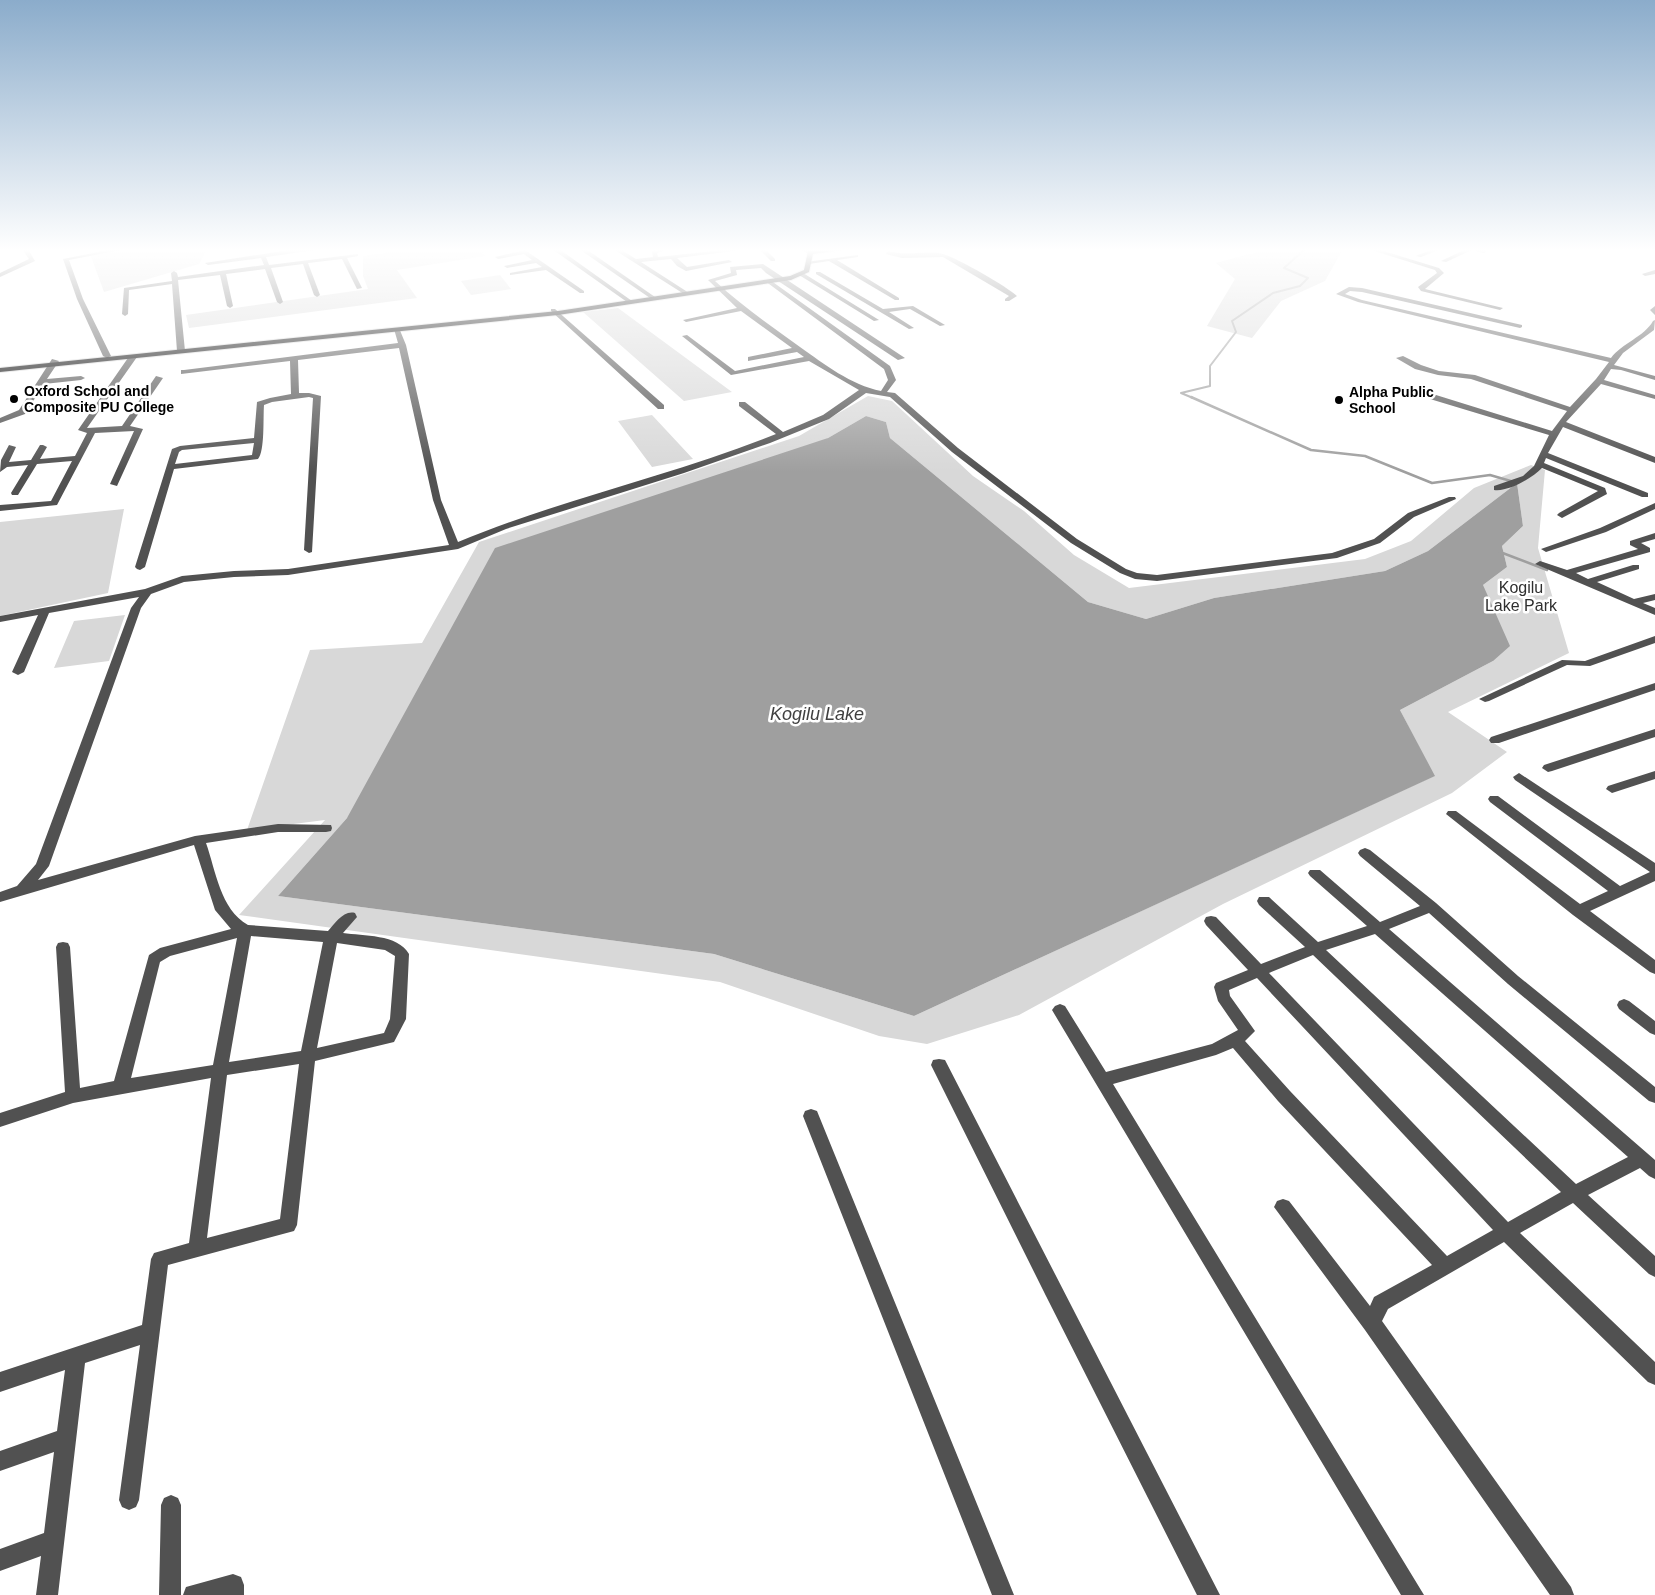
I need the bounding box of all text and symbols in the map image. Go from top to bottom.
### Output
place label: Oxford School and Composite PU College [24,383,174,415]
place label: Alpha Public School [1349,384,1434,416]
marker: Oxford School and Composite PU College [8,393,20,405]
marker: Alpha Public School [1333,394,1345,406]
park label: Kogilu Lake Park [1485,579,1558,614]
water label: Kogilu Lake [770,704,864,724]

